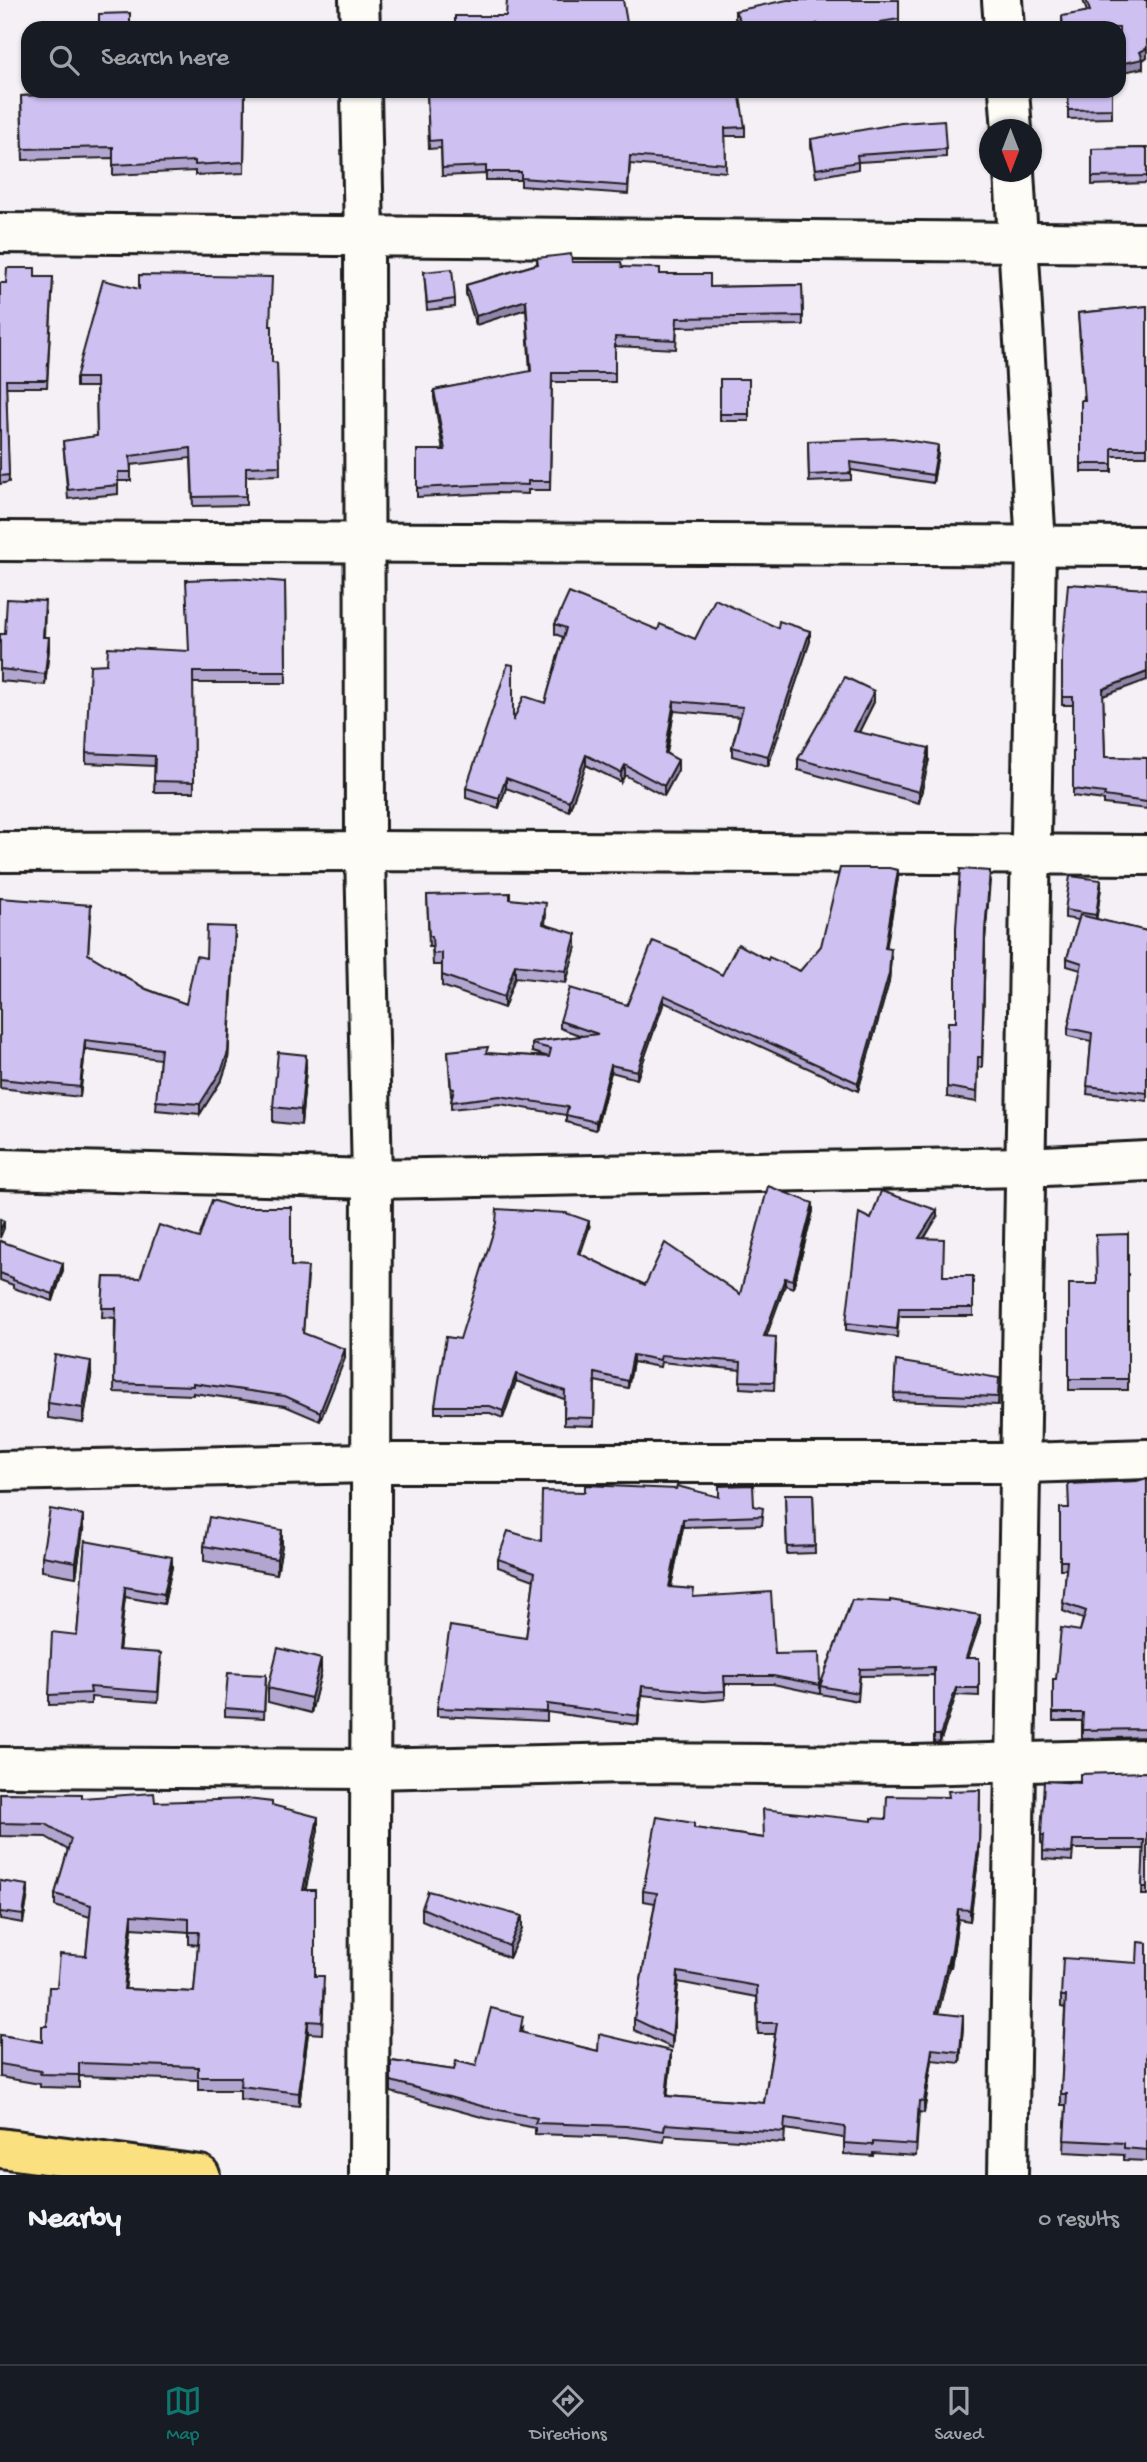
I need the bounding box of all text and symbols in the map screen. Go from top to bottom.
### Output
search box [21,21,1126,98]
icon: search [45,41,83,79]
text: Search here [101,44,229,75]
north arrow [979,119,1042,182]
text: Nearby [28,2203,121,2238]
text: 0 results [1038,2207,1119,2234]
tab: Map [164,2382,202,2447]
tab: Directions [530,2382,607,2447]
tab: Saved [934,2382,983,2447]

